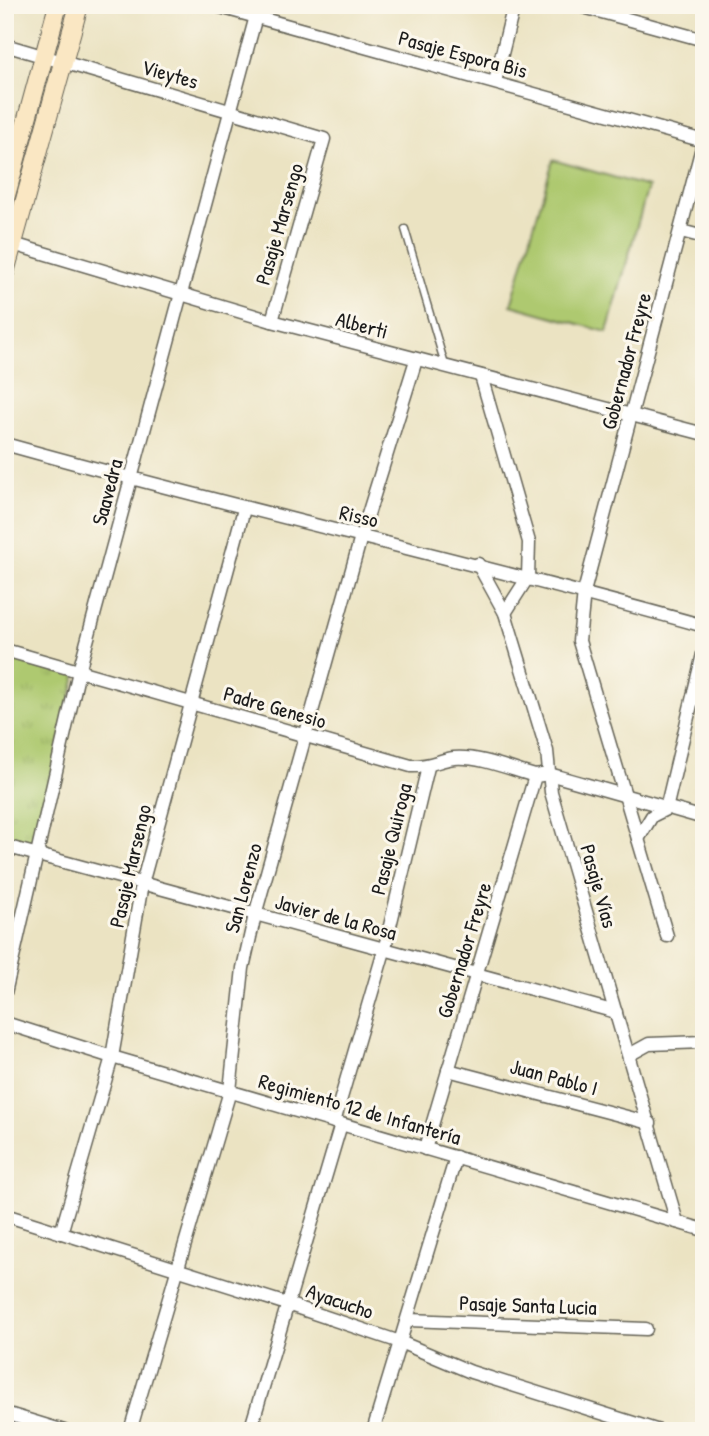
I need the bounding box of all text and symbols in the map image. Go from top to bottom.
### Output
street label: Pasaje Espora Bis [395,23,531,85]
street label: Vieytes [138,52,202,96]
street label: Pasaje Marsengo [248,160,310,288]
street label: Gobernador Freyre [594,289,658,433]
street label: Alberti [333,304,391,346]
street label: Saavedra [84,456,130,528]
street label: Risso [337,497,381,535]
street label: Padre Genesio [220,679,330,735]
street label: Pasaje Quiroga [363,780,419,898]
street label: Pasaje Marsengo [102,802,158,930]
street label: San Lorenzo [217,840,269,936]
street label: Pasaje Vías [573,841,625,931]
street label: Gobernador Freyre [430,879,498,1021]
street label: Javier de la Rosa [272,887,400,947]
street label: Juan Pablo I [507,1051,601,1103]
street label: Regimiento 12 de Infantería [255,1066,465,1152]
street label: Ayacucho [302,1276,378,1326]
street label: Pasaje Santa Lucia [459,1288,597,1322]

